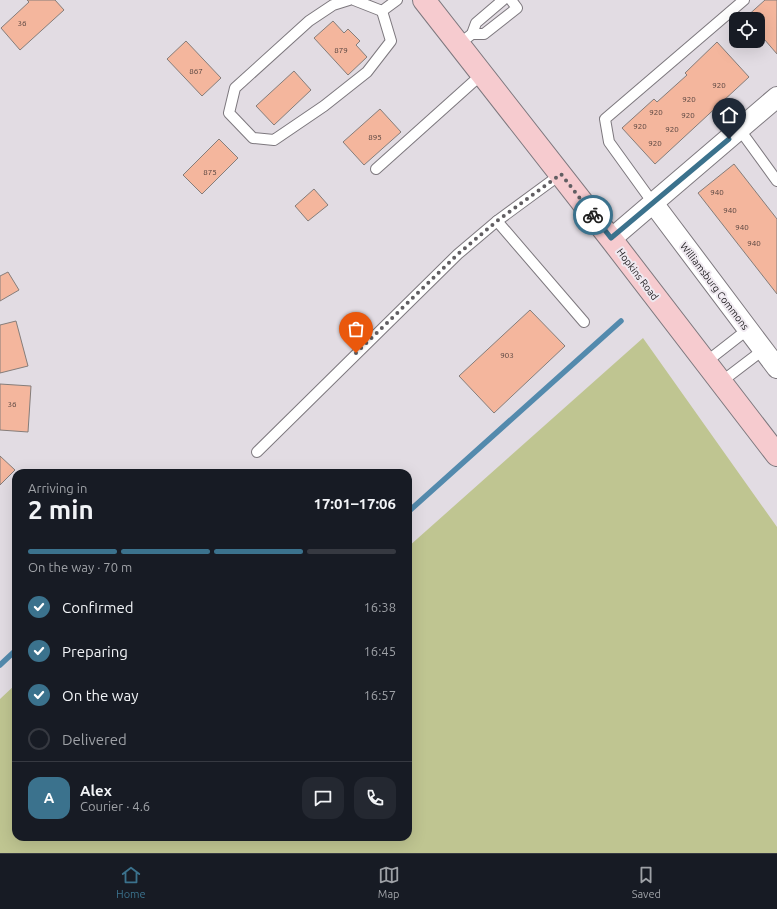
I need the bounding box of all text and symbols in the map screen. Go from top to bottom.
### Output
map controls [729,12,765,48]
button: locate [729,12,765,48]
house number: 36 [17,19,27,28]
house number: 879 [334,46,348,55]
house number: 867 [189,67,203,76]
house number: 920 [712,81,726,90]
house number: 920 [682,95,696,104]
pin [712,98,746,139]
icon: home [718,104,740,126]
house number: 920 [649,108,663,117]
house number: 920 [681,111,695,120]
house number: 920 [633,122,647,131]
house number: 920 [665,125,679,134]
house number: 895 [368,133,382,142]
house number: 920 [648,139,662,148]
house number: 875 [203,168,217,177]
house number: 940 [710,188,724,197]
courier [573,195,613,235]
icon: bike [582,204,604,226]
house number: 940 [723,206,737,215]
house number: 940 [735,223,749,232]
house number: 940 [747,239,761,248]
street label: Williamsburg Commons [678,241,751,332]
street label: Hopkins Road [615,246,661,302]
pin [339,312,373,353]
icon: bag [345,318,367,340]
house number: 903 [500,351,514,360]
house number: 36 [7,400,17,409]
text: Arriving in [28,481,87,495]
text: 2 min [28,495,94,524]
text: 17:01–17:06 [313,495,396,512]
text: On the way · 70 m [28,560,132,574]
icon: check [28,596,50,618]
text: Confirmed [62,599,134,616]
text: 16:38 [363,600,396,614]
icon: check [28,640,50,662]
text: Preparing [62,643,128,660]
text: 16:45 [363,644,396,658]
icon: check [28,684,50,706]
text: On the way [62,687,138,704]
text: 16:57 [363,688,396,702]
text: Delivered [62,731,127,748]
button: chat [302,777,344,819]
button: phone [354,777,396,819]
text: Alex [80,782,112,799]
text: A [44,789,54,806]
text: Courier · 4.6 [80,799,150,813]
tab: Home [116,864,146,900]
tab: Map [378,864,400,900]
tab: Saved [632,864,661,900]

